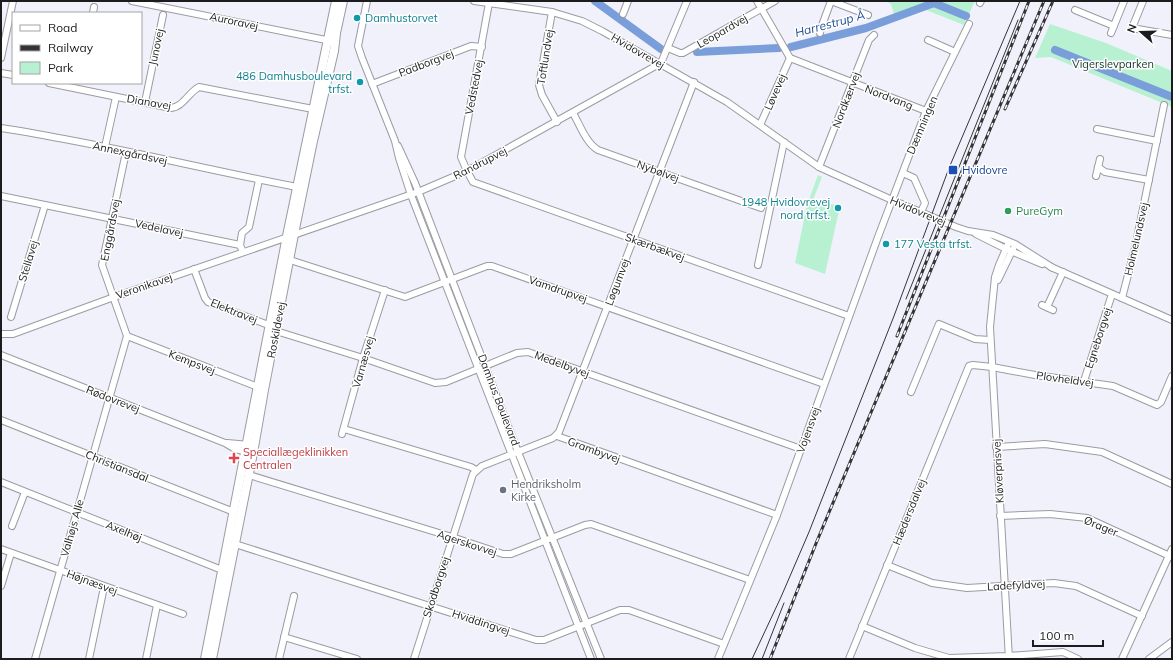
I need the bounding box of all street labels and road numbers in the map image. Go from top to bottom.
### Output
street label: Auroravej [208,9,260,33]
street label: Leopardvej [694,11,750,51]
street label: Junovej [145,27,167,67]
street label: Toftlundvej [534,28,556,86]
street label: Hvidovrevej [609,30,667,72]
street label: Padborgvej [396,46,456,80]
street label: Vedstedvej [462,58,486,116]
street label: Nordkærvej [829,70,863,130]
street label: Løvevej [761,72,789,112]
street label: Nordvang [863,81,915,113]
street label: Dianavej [126,91,172,113]
street label: Dæmningen [903,94,941,156]
street label: Annexgårdsvej [91,138,169,168]
street label: Randrupvej [451,143,509,183]
street label: Nybølvej [635,157,681,185]
street label: Hvidovrevej [888,193,948,229]
street label: Enggårdsvej [97,198,123,262]
street label: Holmelundsvej [1121,201,1151,277]
street label: Vedelavej [134,216,184,240]
street label: Skærbækvej [623,230,687,264]
street label: Stellavej [15,239,41,283]
street label: Løgumvej [602,257,632,307]
street label: Veronikavej [114,270,174,302]
street label: Vamdrupvej [527,272,589,306]
street label: Elektravej [209,295,259,327]
street label: Roskildevej [264,301,288,359]
street label: Egneborgvej [1082,306,1114,370]
street label: Varnæsvej [349,334,377,390]
street label: Kempsvej [167,347,217,377]
street label: Medelbyvej [533,348,591,380]
street label: Damhus Boulevard [475,352,523,448]
street label: Plovheldvej [1035,368,1095,390]
street label: Rødovrevej [84,382,142,416]
street label: Vojensvej [793,405,823,455]
street label: Grambyvej [566,434,622,466]
street label: Kløverprisvej [989,438,1007,504]
street label: Christiansdal [83,447,151,485]
street label: Hædersdalvej [889,477,929,547]
street label: Valhøjs Alle [57,498,87,558]
street label: Ørager [1082,513,1120,539]
street label: Axelhøj [104,517,144,545]
street label: Agerskovvej [435,527,499,559]
street label: Skodborgvej [420,555,452,619]
street label: Højnæsvej [65,566,119,598]
street label: Ladefyldvej [987,576,1045,594]
street label: Hviddingvej [450,606,512,638]

